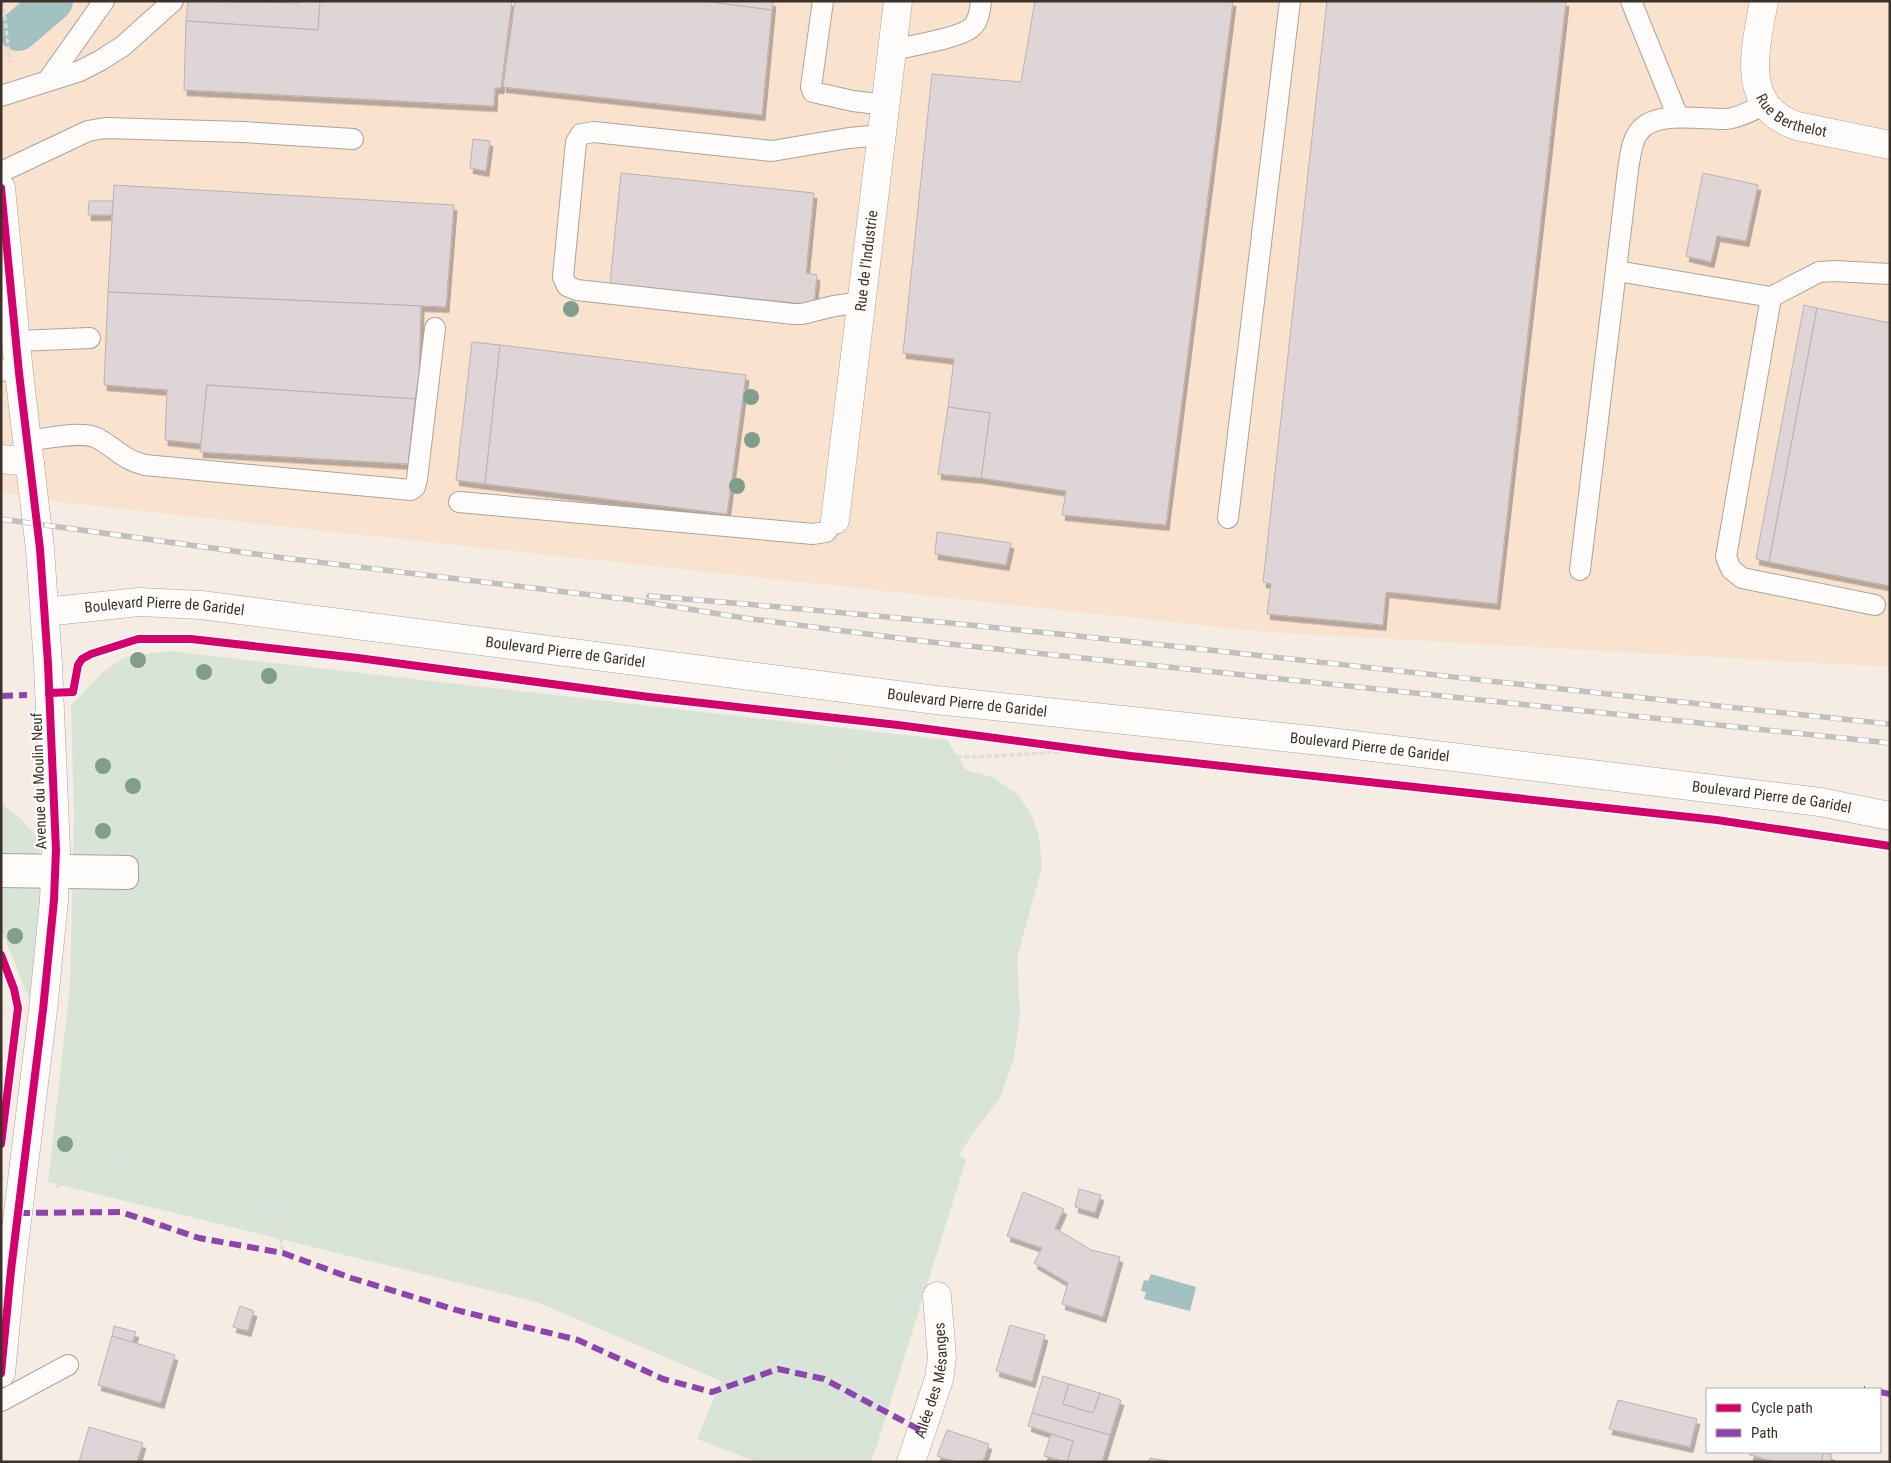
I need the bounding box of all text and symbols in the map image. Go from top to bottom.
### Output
street label: Rue Berthelot [1752,91,1828,141]
street label: Rue de l'Industrie [851,209,882,313]
street label: Boulevard Pierre de Garidel [84,593,245,620]
street label: Boulevard Pierre de Garidel [485,633,646,671]
street label: Boulevard Pierre de Garidel [886,685,1048,721]
street label: Avenue du Moulin Neuf [28,712,50,850]
street label: Boulevard Pierre de Garidel [1289,729,1451,766]
street label: Boulevard Pierre de Garidel [1691,777,1853,817]
street label: Allée des Mésanges [911,1322,951,1441]
legend [1706,1388,1881,1453]
text: Cycle path [1751,1399,1813,1417]
text: Path [1751,1424,1778,1442]

